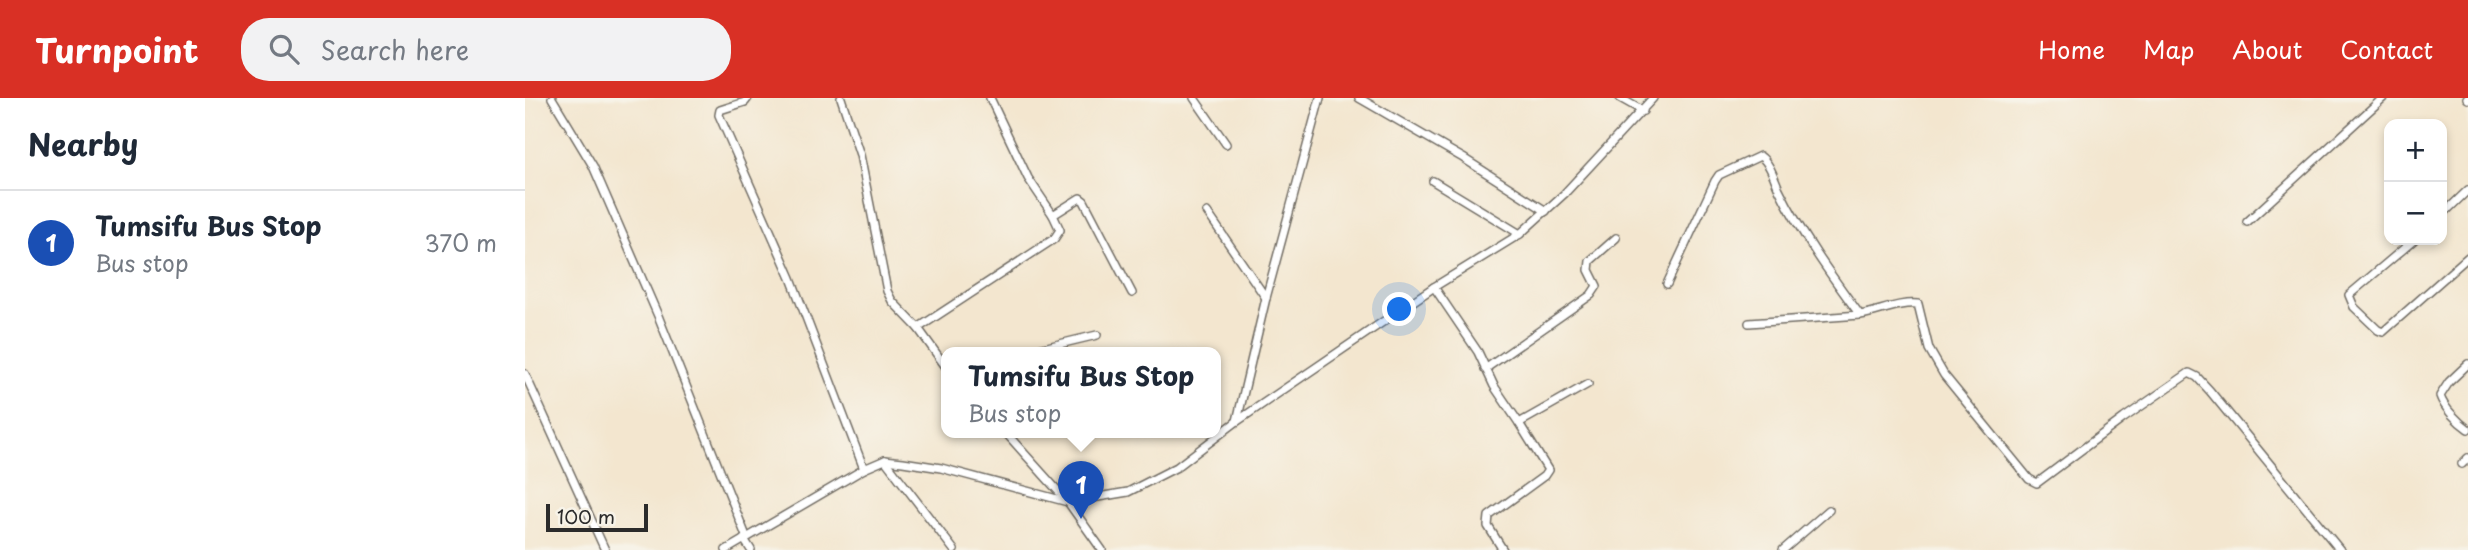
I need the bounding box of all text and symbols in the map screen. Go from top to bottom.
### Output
search box [241,18,731,81]
text: Turnpoint [35,24,199,74]
icon: search [265,30,303,68]
text: Search here [321,30,469,69]
text: Home [2038,31,2105,67]
text: Map [2143,31,2194,67]
text: About [2232,31,2302,67]
text: Contact [2340,31,2433,67]
map controls [2384,119,2447,245]
button: + [2384,119,2447,182]
text: Nearby [28,121,138,166]
button: − [2384,182,2447,245]
text: Tumsifu Bus Stop [95,206,322,245]
text: 1 [46,225,57,260]
text: 370 m [424,225,497,260]
text: Bus stop [95,245,189,280]
your location [1382,292,1416,326]
popup [941,347,1221,438]
text: Tumsifu Bus Stop [968,356,1194,395]
text: Bus stop [968,395,1061,430]
pin: 1 [1058,461,1104,519]
scale bar [546,501,647,533]
text: 100 m [557,502,615,530]

